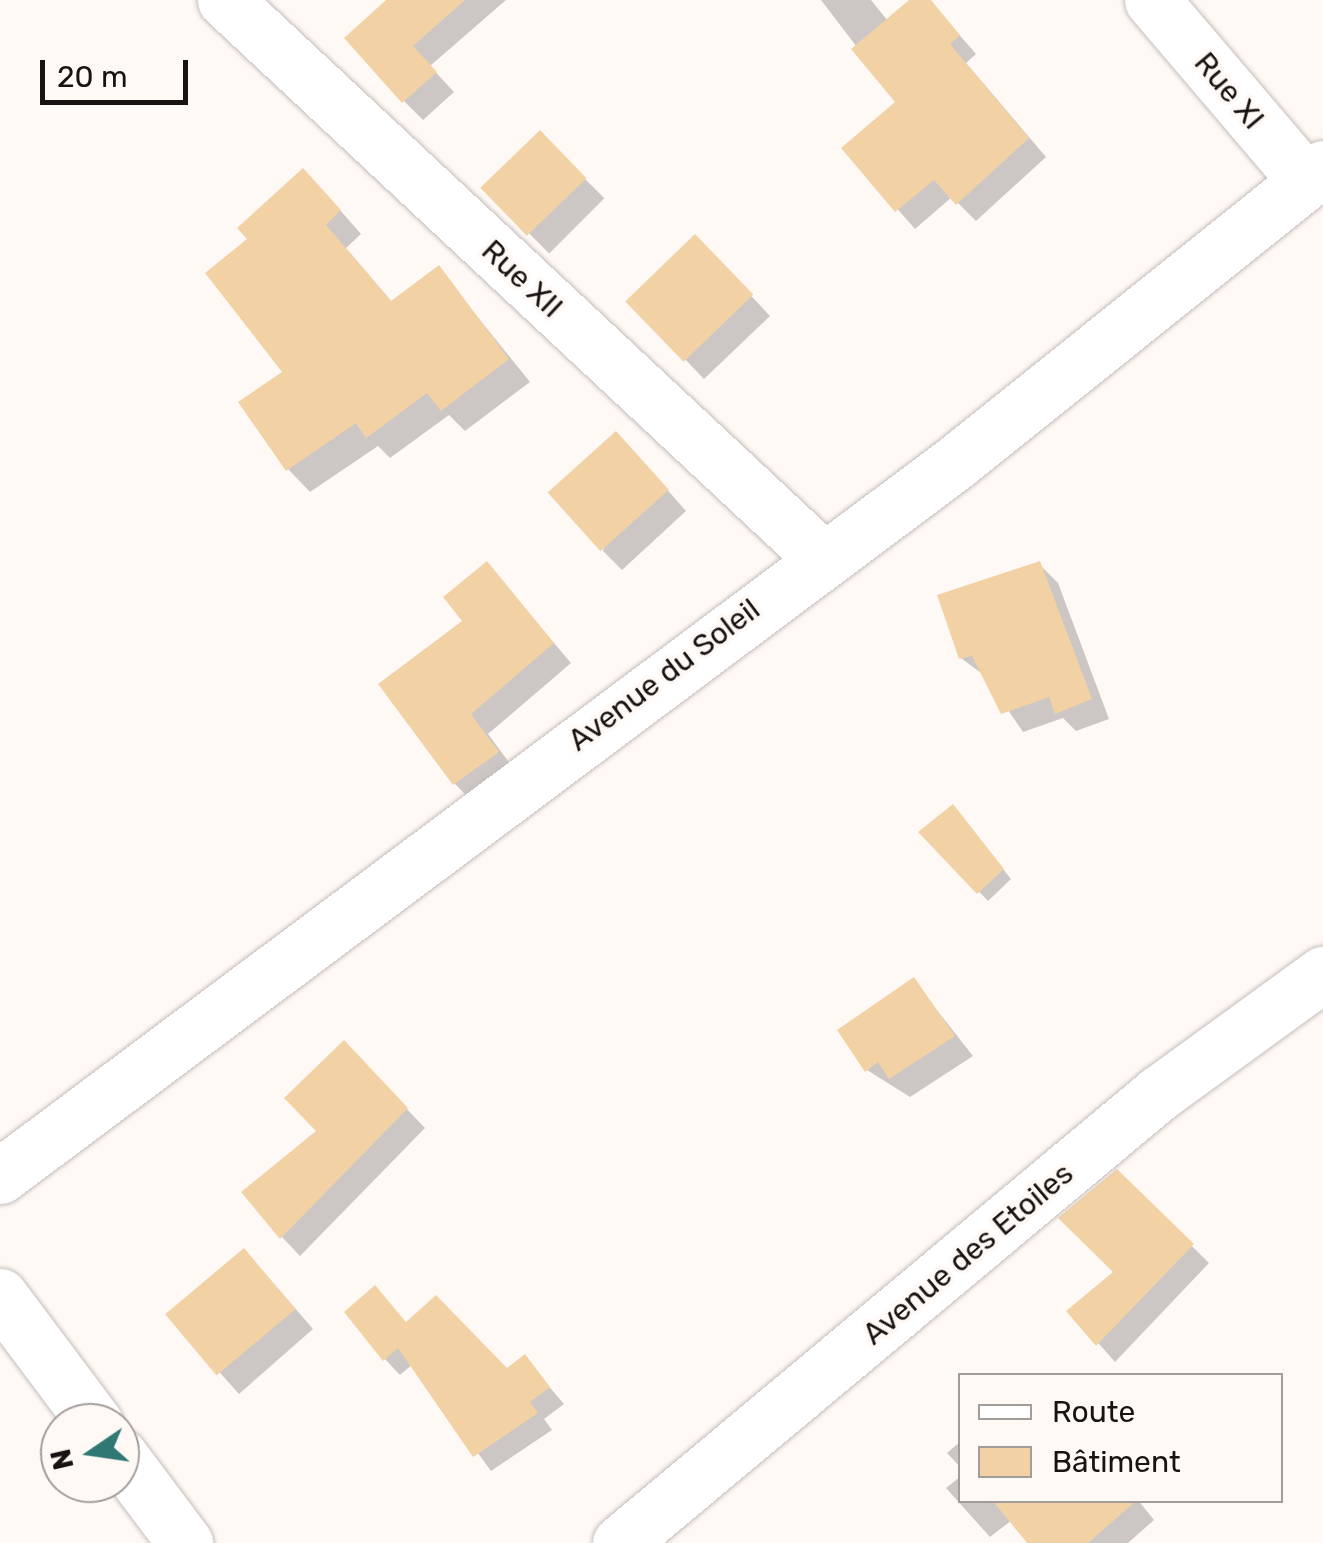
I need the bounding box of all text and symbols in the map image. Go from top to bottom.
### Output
scale bar [45,40,192,102]
street label: Rue XI [1187,45,1271,137]
text: 20 m [57,59,128,95]
street label: Rue XII [474,233,570,325]
street label: Avenue du Soleil [561,591,767,759]
street label: Avenue des Etoiles [856,1156,1080,1352]
legend [958,1373,1283,1503]
text: Route [1052,1394,1135,1430]
north arrow [40,1403,140,1503]
text: Bâtiment [1052,1444,1181,1480]
text: N [44,1446,81,1473]

